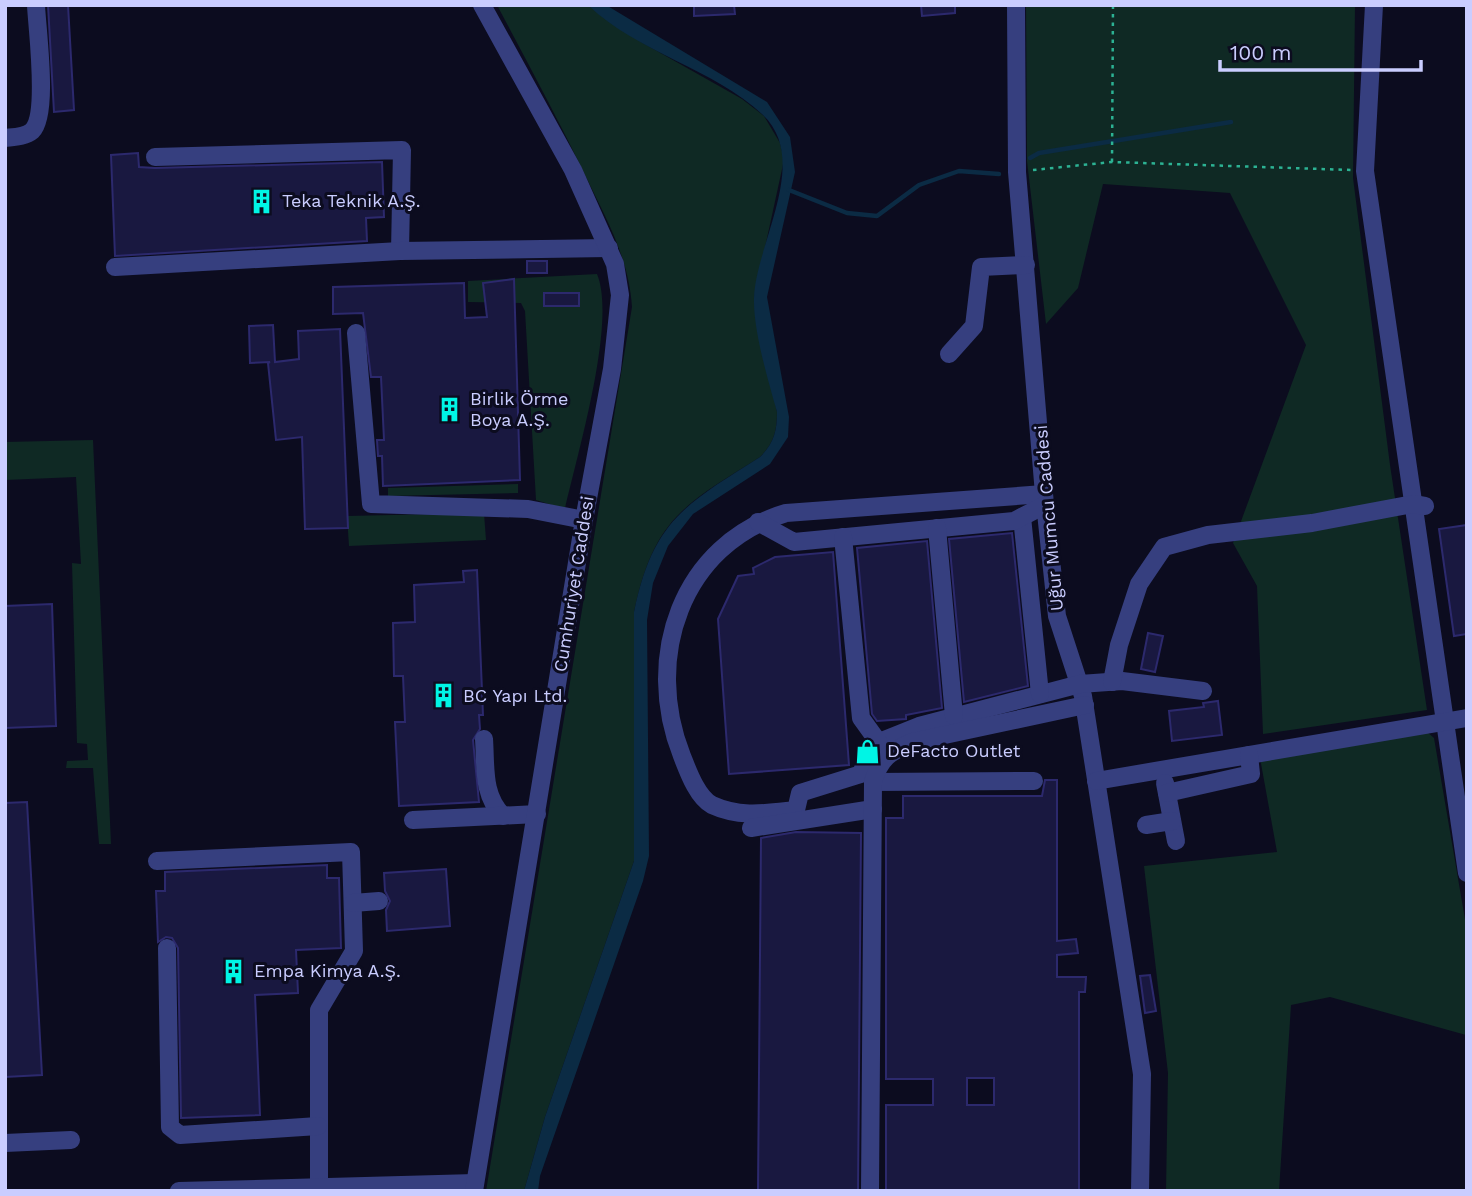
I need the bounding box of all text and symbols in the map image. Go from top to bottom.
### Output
scale bar [1220,28,1421,72]
text: 100 m [1230,40,1292,65]
building icon: Teka Teknik A.Ş. [248,187,276,215]
place label: Teka Teknik A.Ş. [282,190,421,211]
place label: Birlik Örme Boya A.Ş. [470,388,568,430]
building icon: Birlik Örme Boya A.Ş. [436,395,464,423]
street label: Uğur Mumcu Caddesi [1030,424,1067,612]
street label: Cumhuriyet Caddesi [549,494,598,673]
building icon: BC Yapı Ltd. [429,682,457,710]
place label: BC Yapı Ltd. [463,685,567,706]
shop icon: DeFacto Outlet [853,737,881,765]
place label: DeFacto Outlet [887,740,1021,761]
building icon: Empa Kimya A.Ş. [220,957,248,985]
place label: Empa Kimya A.Ş. [254,960,401,981]

